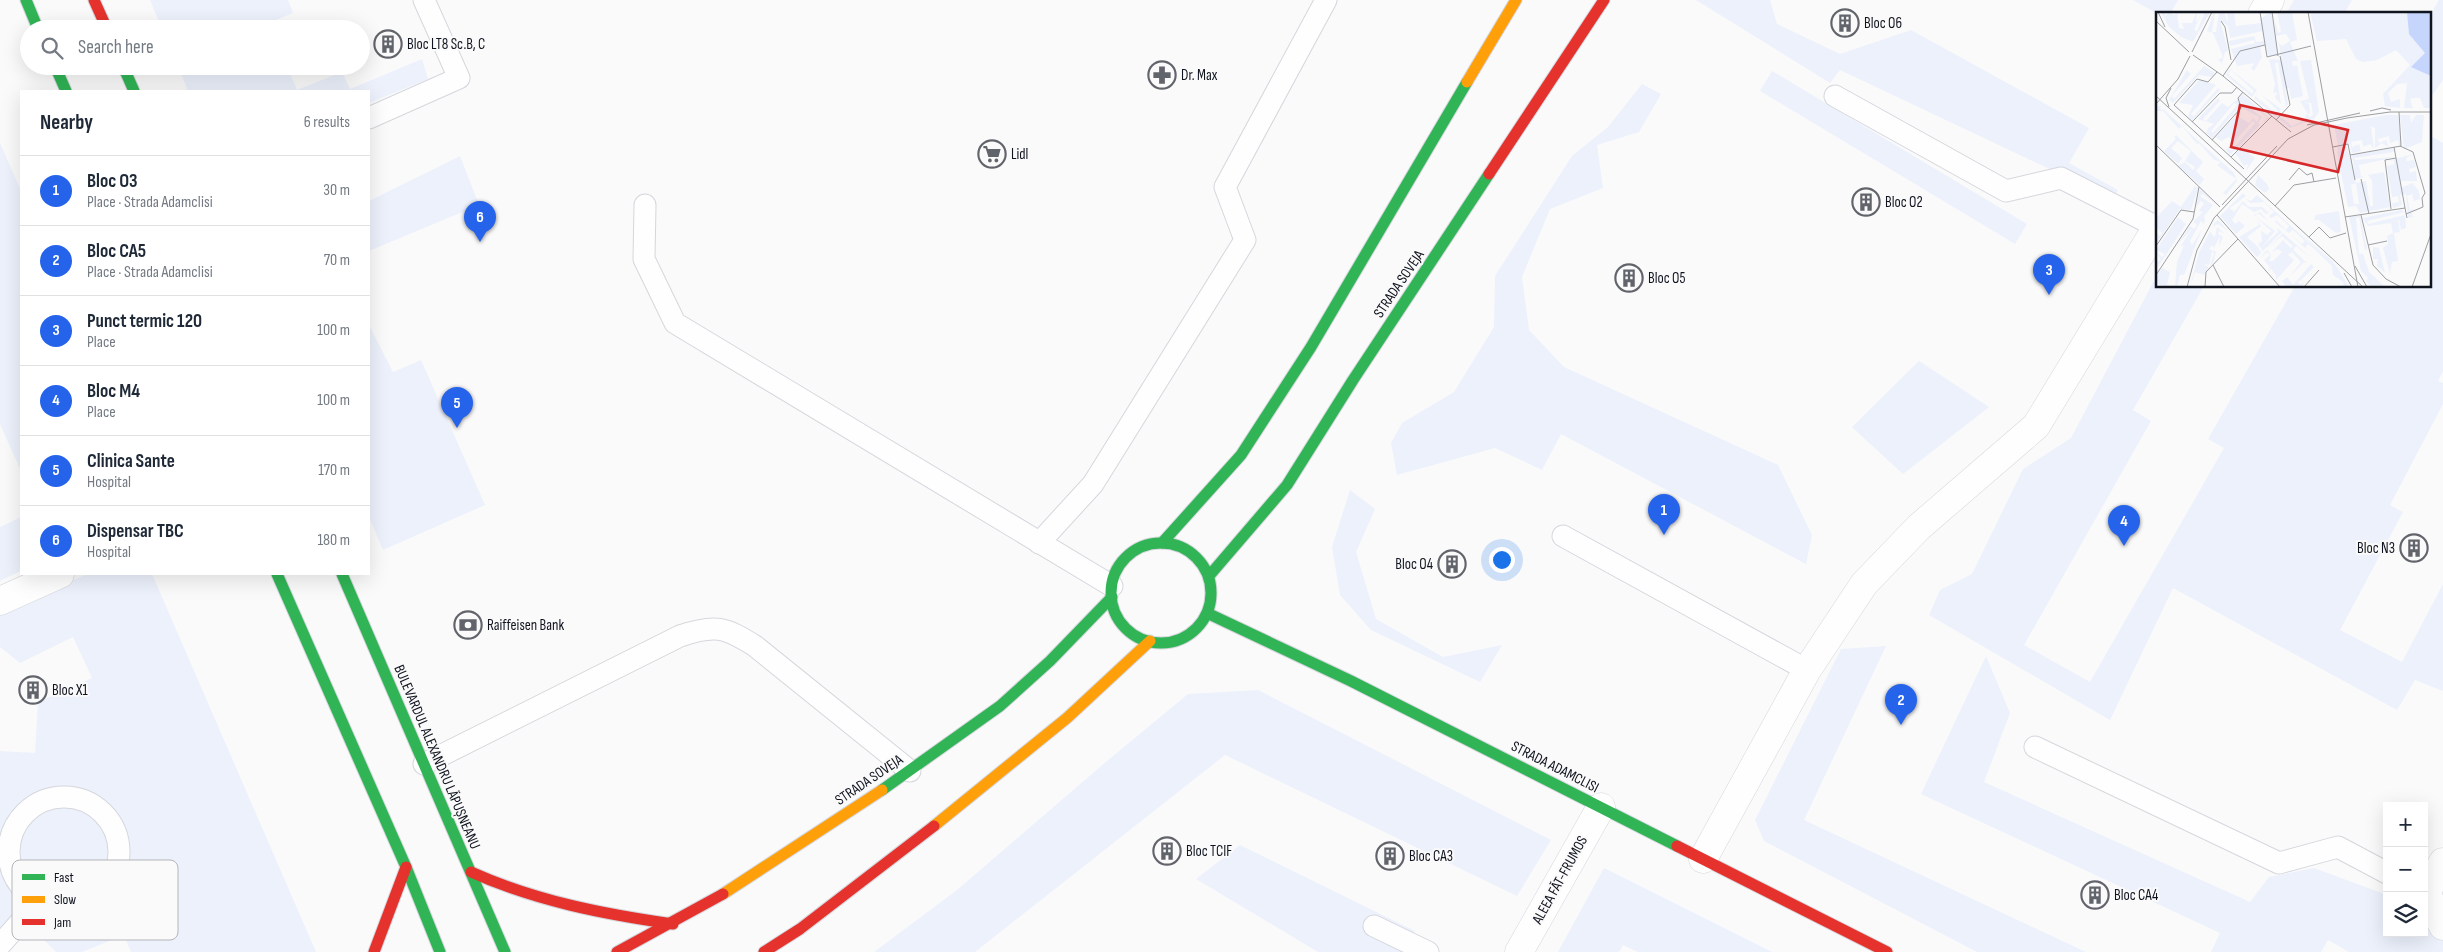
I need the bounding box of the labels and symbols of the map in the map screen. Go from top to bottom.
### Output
building icon: Bloc O6 [1830,8,1860,38]
inset map [2156,12,2430,288]
place label: Bloc O6 [1864,14,1902,33]
building icon: Bloc LT8 Sc.B, C [373,29,403,59]
place label: Bloc LT8 Sc.B, C [407,35,485,54]
pharmacy icon: Dr. Max [1147,60,1177,90]
place label: Dr. Max [1181,66,1218,85]
supermarket icon: Lidl [977,139,1007,169]
place label: Lidl [1011,145,1028,164]
building icon: Bloc O2 [1851,187,1881,217]
place label: Bloc O2 [1885,193,1923,212]
pin: 6 [464,201,496,242]
street label: STRADA SOVEJA [1369,246,1429,322]
pin: 3 [2033,254,2065,295]
building icon: Bloc O5 [1614,263,1644,293]
place label: Bloc O5 [1648,269,1686,288]
pin: 5 [441,387,473,428]
pin: 1 [1648,494,1680,535]
pin: 4 [2108,505,2140,546]
building icon: Bloc N3 [2399,533,2429,563]
place label: Bloc N3 [2357,539,2395,558]
your location [1489,547,1515,573]
building icon: Bloc O4 [1437,549,1467,579]
place label: Bloc O4 [1395,555,1433,574]
bank icon: Raiffeisen Bank [453,610,483,640]
place label: Raiffeisen Bank [487,616,565,635]
street label: BULEVARDUL ALEXANDRU LĂPUȘNEANU [389,662,485,852]
building icon: Bloc X1 [18,675,48,705]
place label: Bloc X1 [52,681,88,700]
pin: 2 [1885,684,1917,725]
street label: STRADA ADAMCLISI [1508,737,1602,797]
street label: STRADA SOVEJA [831,750,907,810]
street label: ALEEA FĂT-FRUMOS [1527,832,1592,928]
building icon: Bloc TCIF [1152,836,1182,866]
building icon: Bloc CA3 [1375,841,1405,871]
place label: Bloc TCIF [1186,842,1232,861]
place label: Bloc CA3 [1409,847,1453,866]
legend [12,860,178,940]
text: Fast [54,869,74,886]
building icon: Bloc CA4 [2080,880,2110,910]
place label: Bloc CA4 [2114,886,2158,905]
text: Slow [54,891,76,908]
text: Jam [53,914,71,931]

